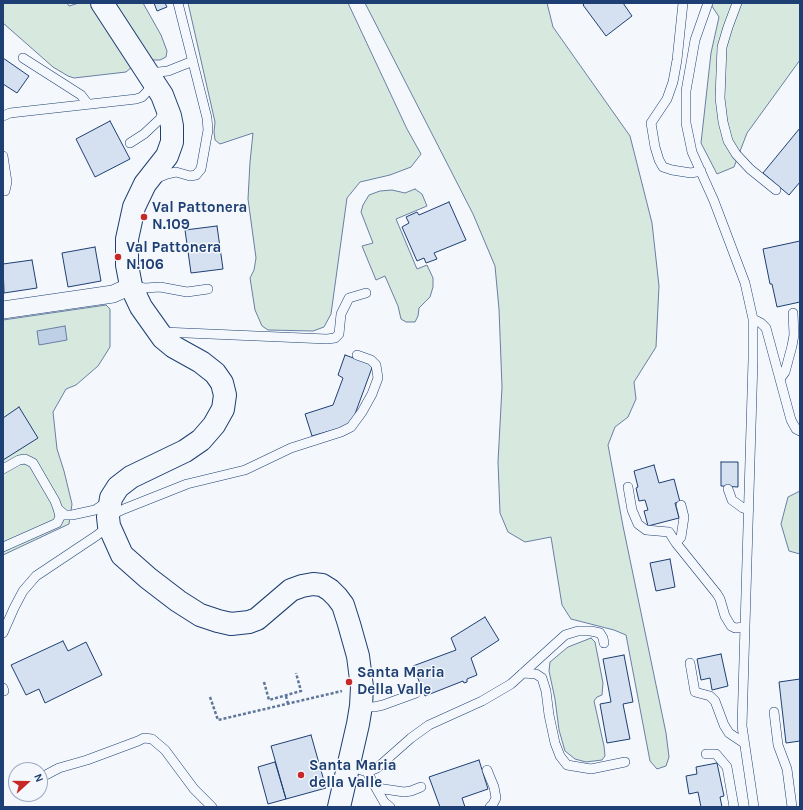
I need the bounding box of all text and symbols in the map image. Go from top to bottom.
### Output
place label: Val Pattonera N.109 [152,199,247,234]
marker: Val Pattonera N.109 [139,212,149,222]
place label: Val Pattonera N.106 [126,239,221,274]
marker: Val Pattonera N.106 [113,252,123,262]
place label: Santa Maria Della Valle [357,664,445,699]
marker: Santa Maria Della Valle [344,677,354,687]
place label: Santa Maria della Valle [309,757,397,792]
north arrow [8,762,48,802]
marker: Santa Maria della Valle [296,770,306,780]
text: N [31,772,46,784]

